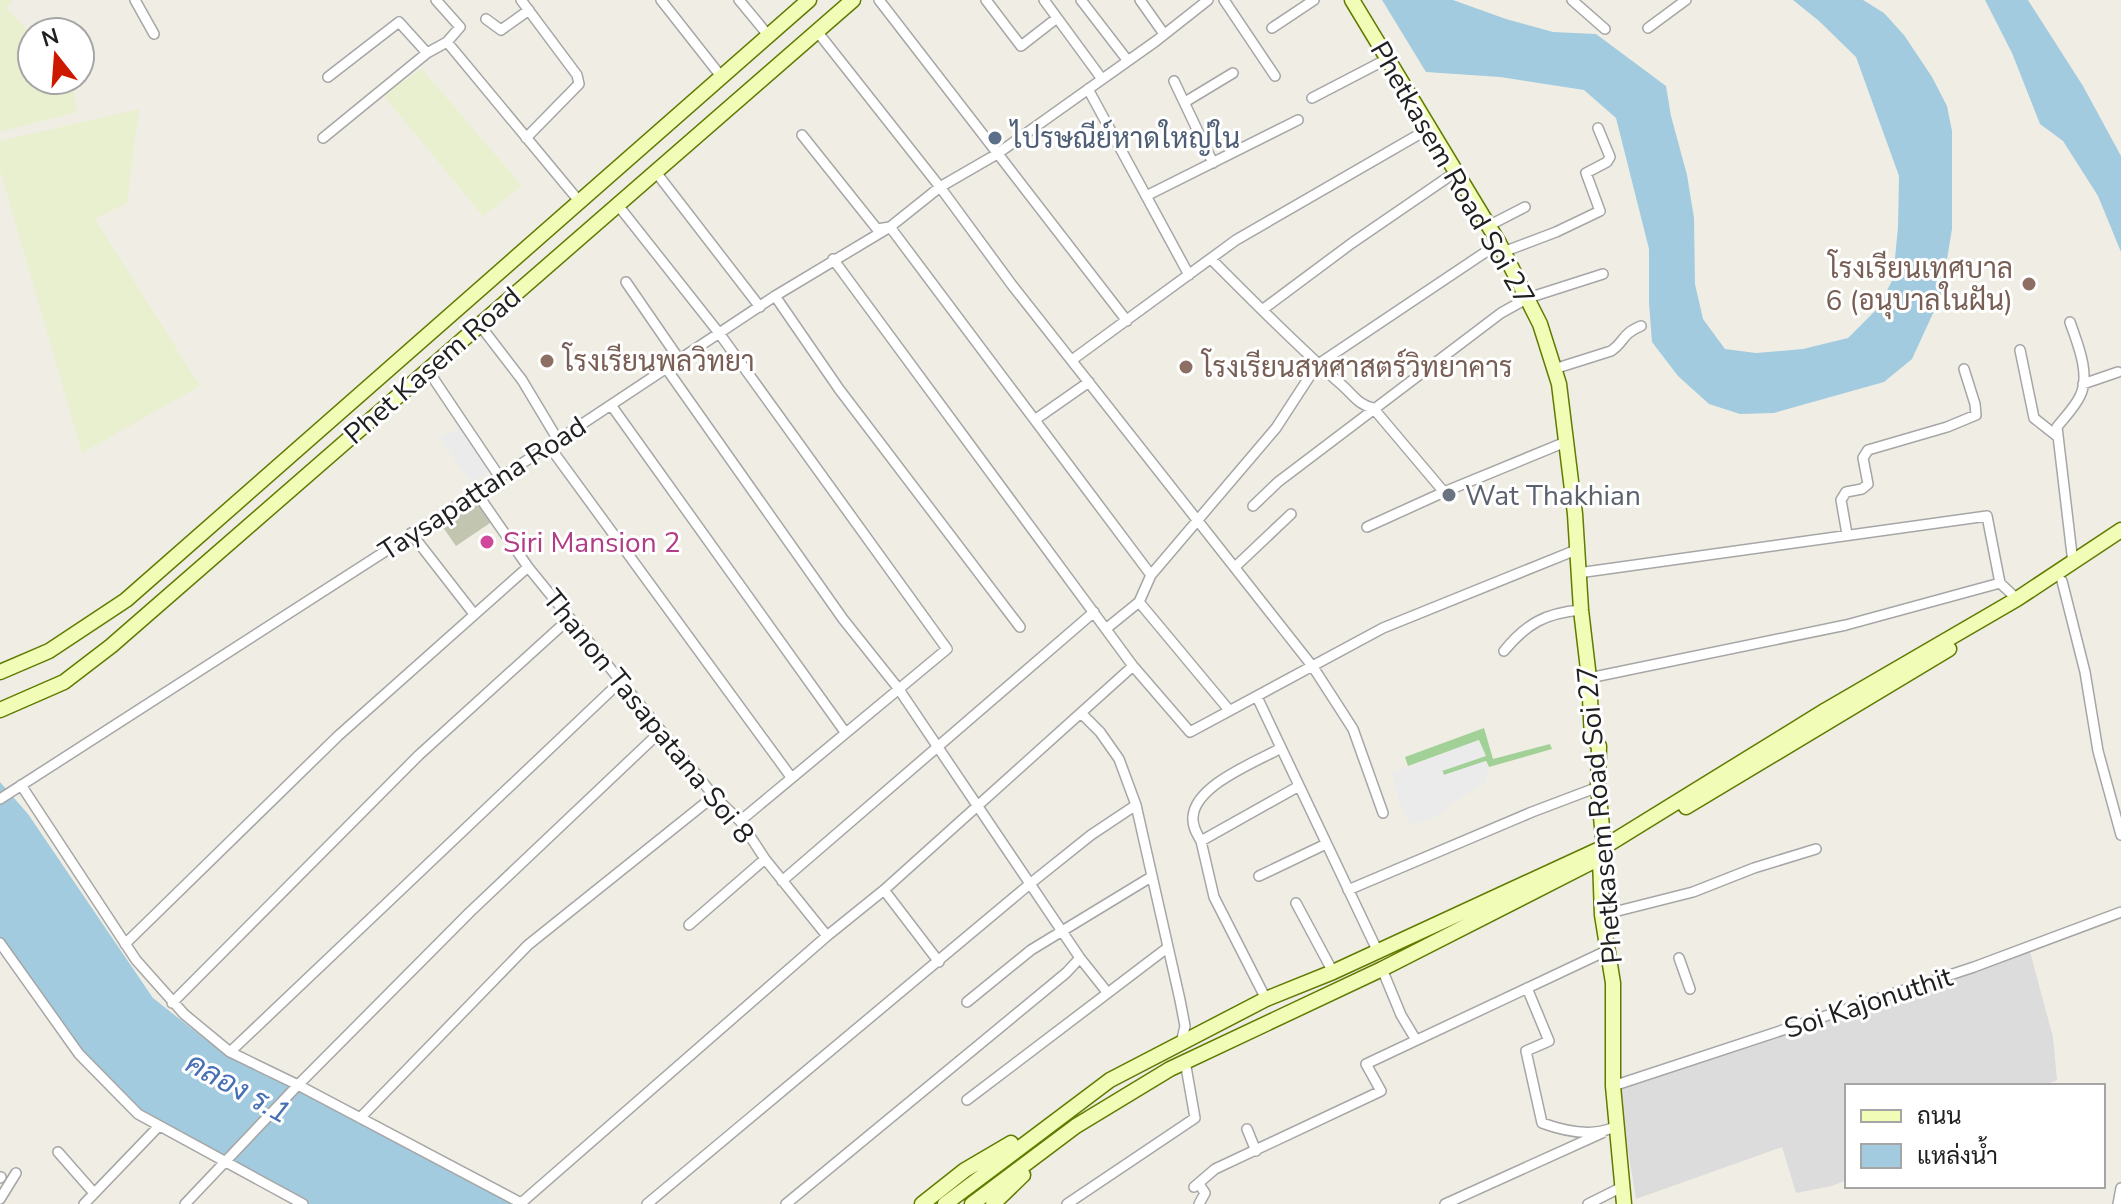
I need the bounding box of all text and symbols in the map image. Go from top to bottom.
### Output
north arrow [16,16,96,96]
text: N [38,21,63,55]
street label: Phetkasem Road Soi 27 [1361,35,1543,312]
place label: ไปรษณีย์หาดใหญ่ใน [1009,119,1240,158]
marker: ไปรษณีย์หาดใหญ่ใน [986,129,1004,147]
place label: โรงเรียนเทศบาล 6 (อนุบาลในฝัน) [1825,249,2013,320]
marker: โรงเรียนเทศบาล 6 (อนุบาลในฝัน) [2020,275,2038,293]
street label: Phet Kasem Road [336,278,529,453]
place label: โรงเรียนพลวิทยา [561,342,755,381]
place label: โรงเรียนสหศาสตร์วิทยาคาร [1200,348,1513,387]
marker: โรงเรียนพลวิทยา [538,352,556,370]
marker: โรงเรียนสหศาสตร์วิทยาคาร [1177,358,1195,376]
street label: Taysapattana Road [371,408,594,570]
place label: Wat Thakhian [1465,477,1641,515]
marker: Wat Thakhian [1440,486,1458,504]
place label: Siri Mansion 2 [503,524,681,562]
marker: Siri Mansion 2 [478,533,496,551]
street label: Thanon Tasapatana Soi 8 [534,581,763,852]
street label: Phetkasem Road Soi 27 [1568,664,1632,965]
street label: Soi Kajonuthit [1779,958,1957,1048]
water label: คลอง ร.1 [178,1043,297,1134]
legend [1845,1084,2105,1188]
text: ถนน [1917,1100,1962,1132]
text: แหล่งน้ำ [1917,1136,1998,1172]

